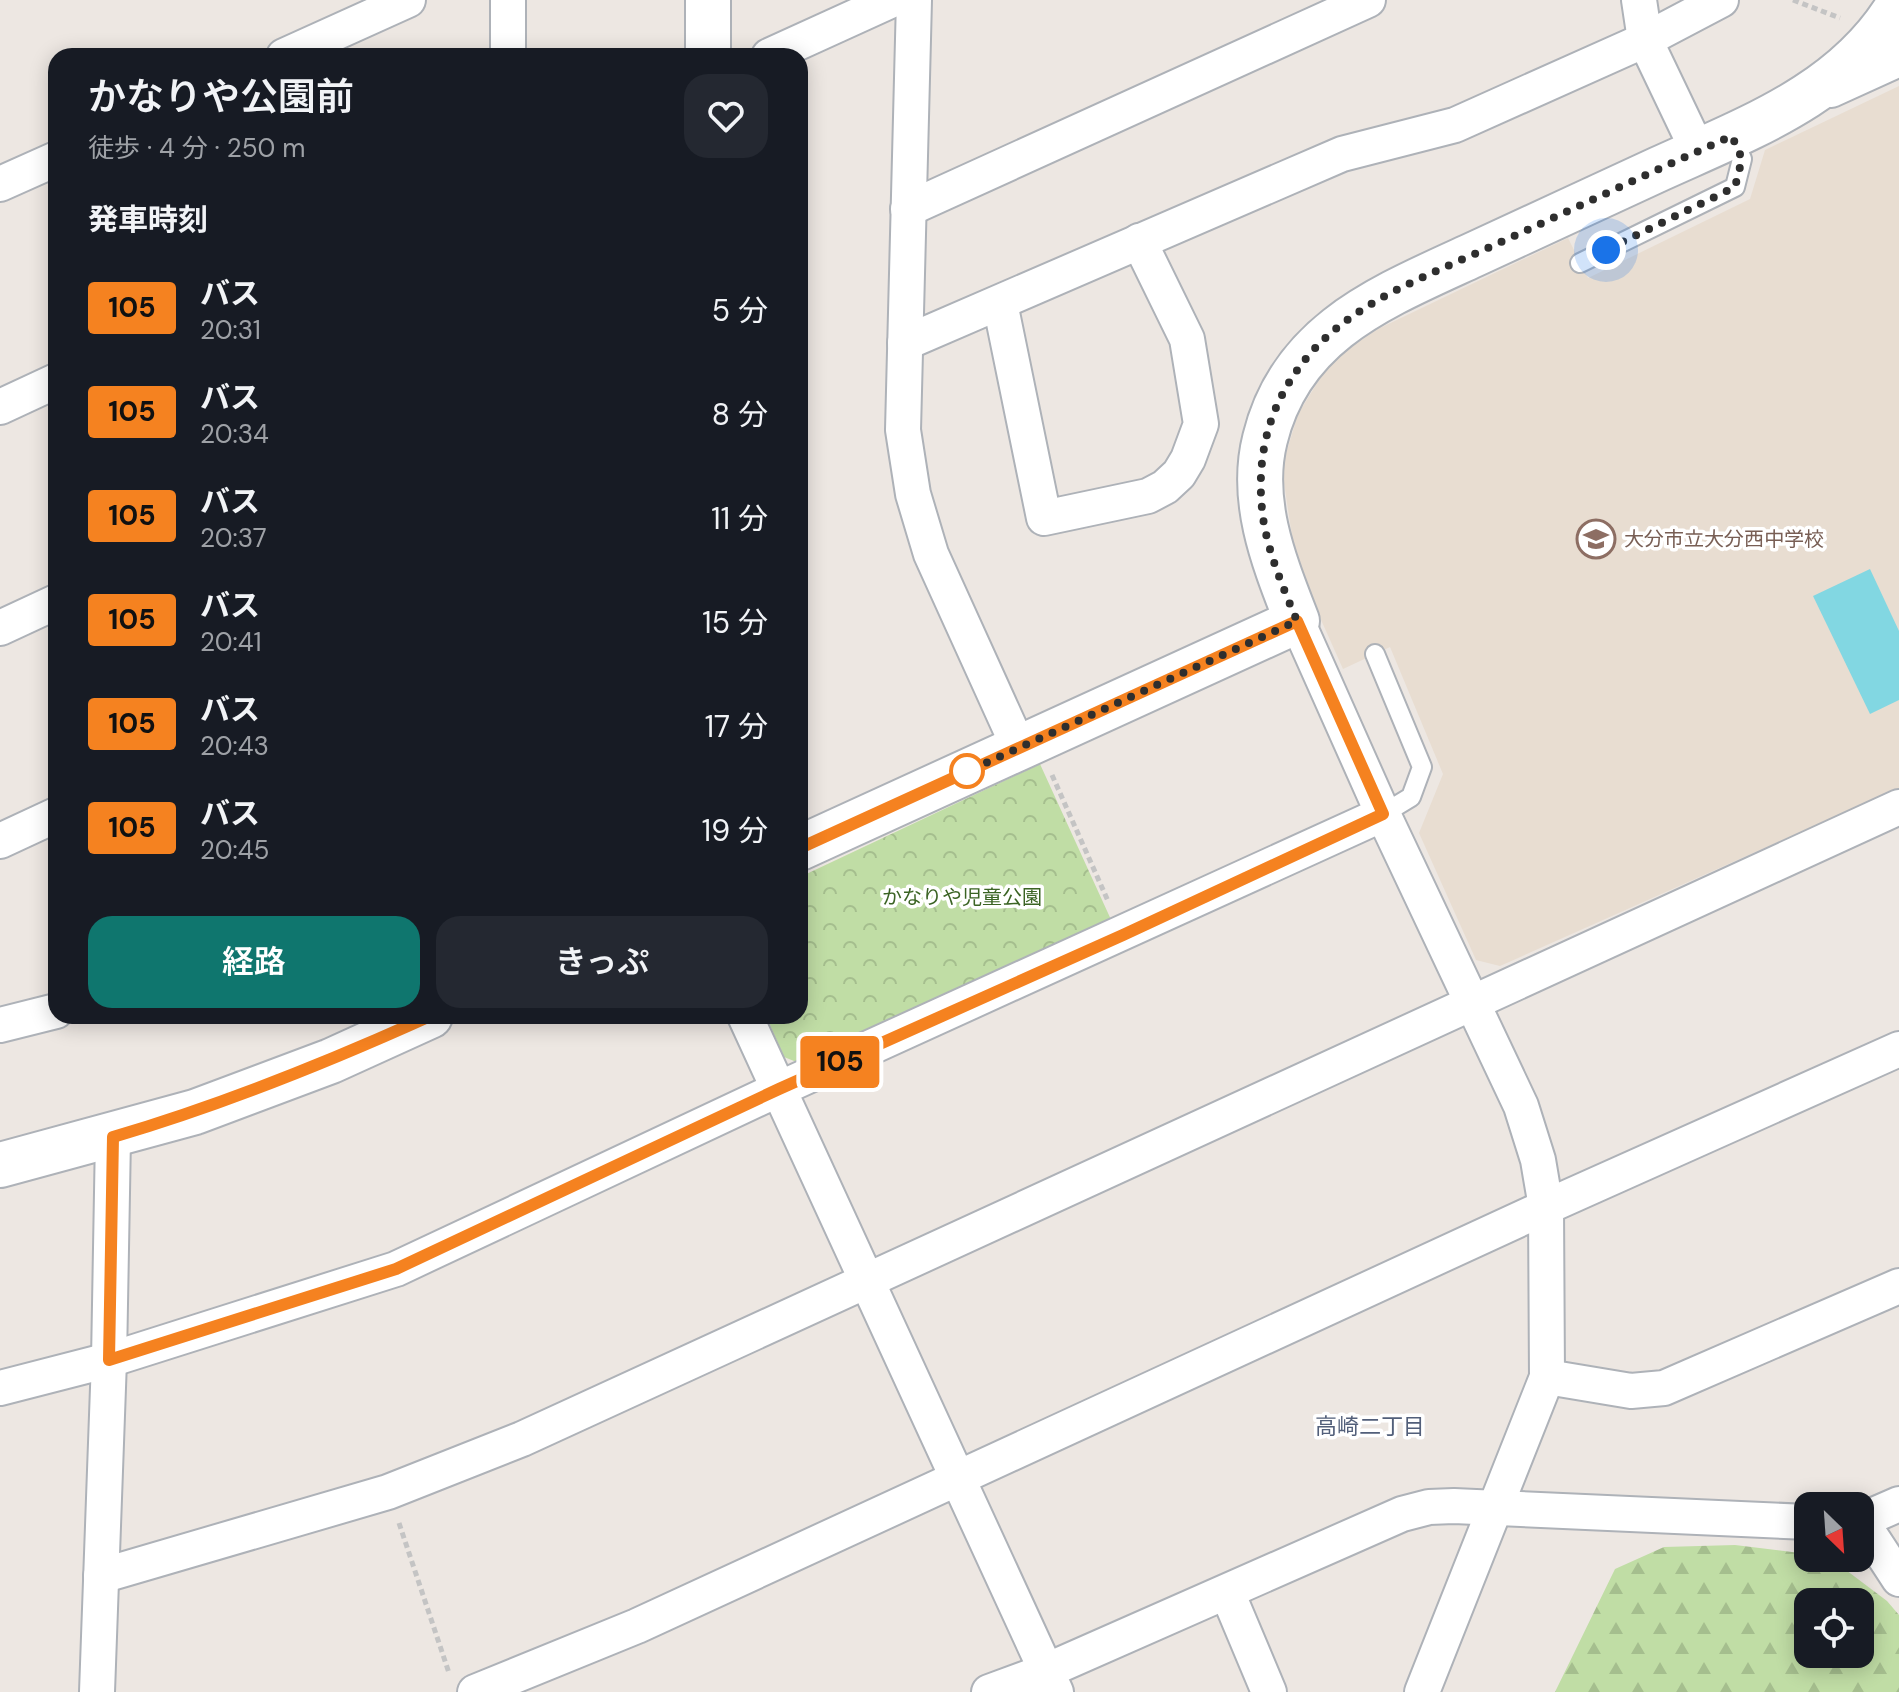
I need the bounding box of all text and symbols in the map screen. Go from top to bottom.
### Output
text: かなりや公園前 [88,72,354,122]
button: heart [684,74,768,158]
text: 徒歩 · 4 分 · 250 m [88,131,305,165]
text: 発車時刻 [88,200,208,239]
your location [1586,230,1626,270]
text: バス [200,274,260,313]
text: 105 [108,289,156,326]
text: 5 分 [712,291,768,330]
text: 20:31 [200,313,261,347]
text: バス [200,378,260,417]
text: 105 [108,393,156,430]
text: 8 分 [712,395,768,434]
text: 20:34 [200,417,269,451]
text: バス [200,482,260,521]
text: 105 [108,497,156,534]
text: 11 分 [711,499,768,538]
school or university icon: 大分市立大分西中学校 [1575,518,1617,560]
text: 20:37 [200,521,267,555]
place label: 大分市立大分西中学校 [1624,526,1824,552]
text: バス [200,586,260,625]
text: 105 [108,601,156,638]
text: 15 分 [702,603,768,642]
text: 20:41 [200,625,262,659]
text: バス [200,690,260,729]
text: 105 [108,705,156,742]
text: 17 分 [705,707,768,746]
text: 20:43 [200,729,269,763]
unlabelled marker [950,754,984,788]
text: バス [200,794,260,833]
text: 105 [108,809,156,846]
text: 19 分 [702,811,768,850]
text: 20:45 [200,833,269,867]
park label: かなりや児童公園 [882,884,1042,910]
button: 経路 [88,916,420,1008]
button: きっぷ [436,916,768,1008]
line badge: 105 [794,1036,886,1088]
text: 105 [816,1043,864,1080]
district label: 高崎二丁目 [1315,1412,1425,1441]
north arrow [1794,1492,1874,1572]
map controls [1794,1492,1874,1668]
button: locate [1794,1588,1874,1668]

